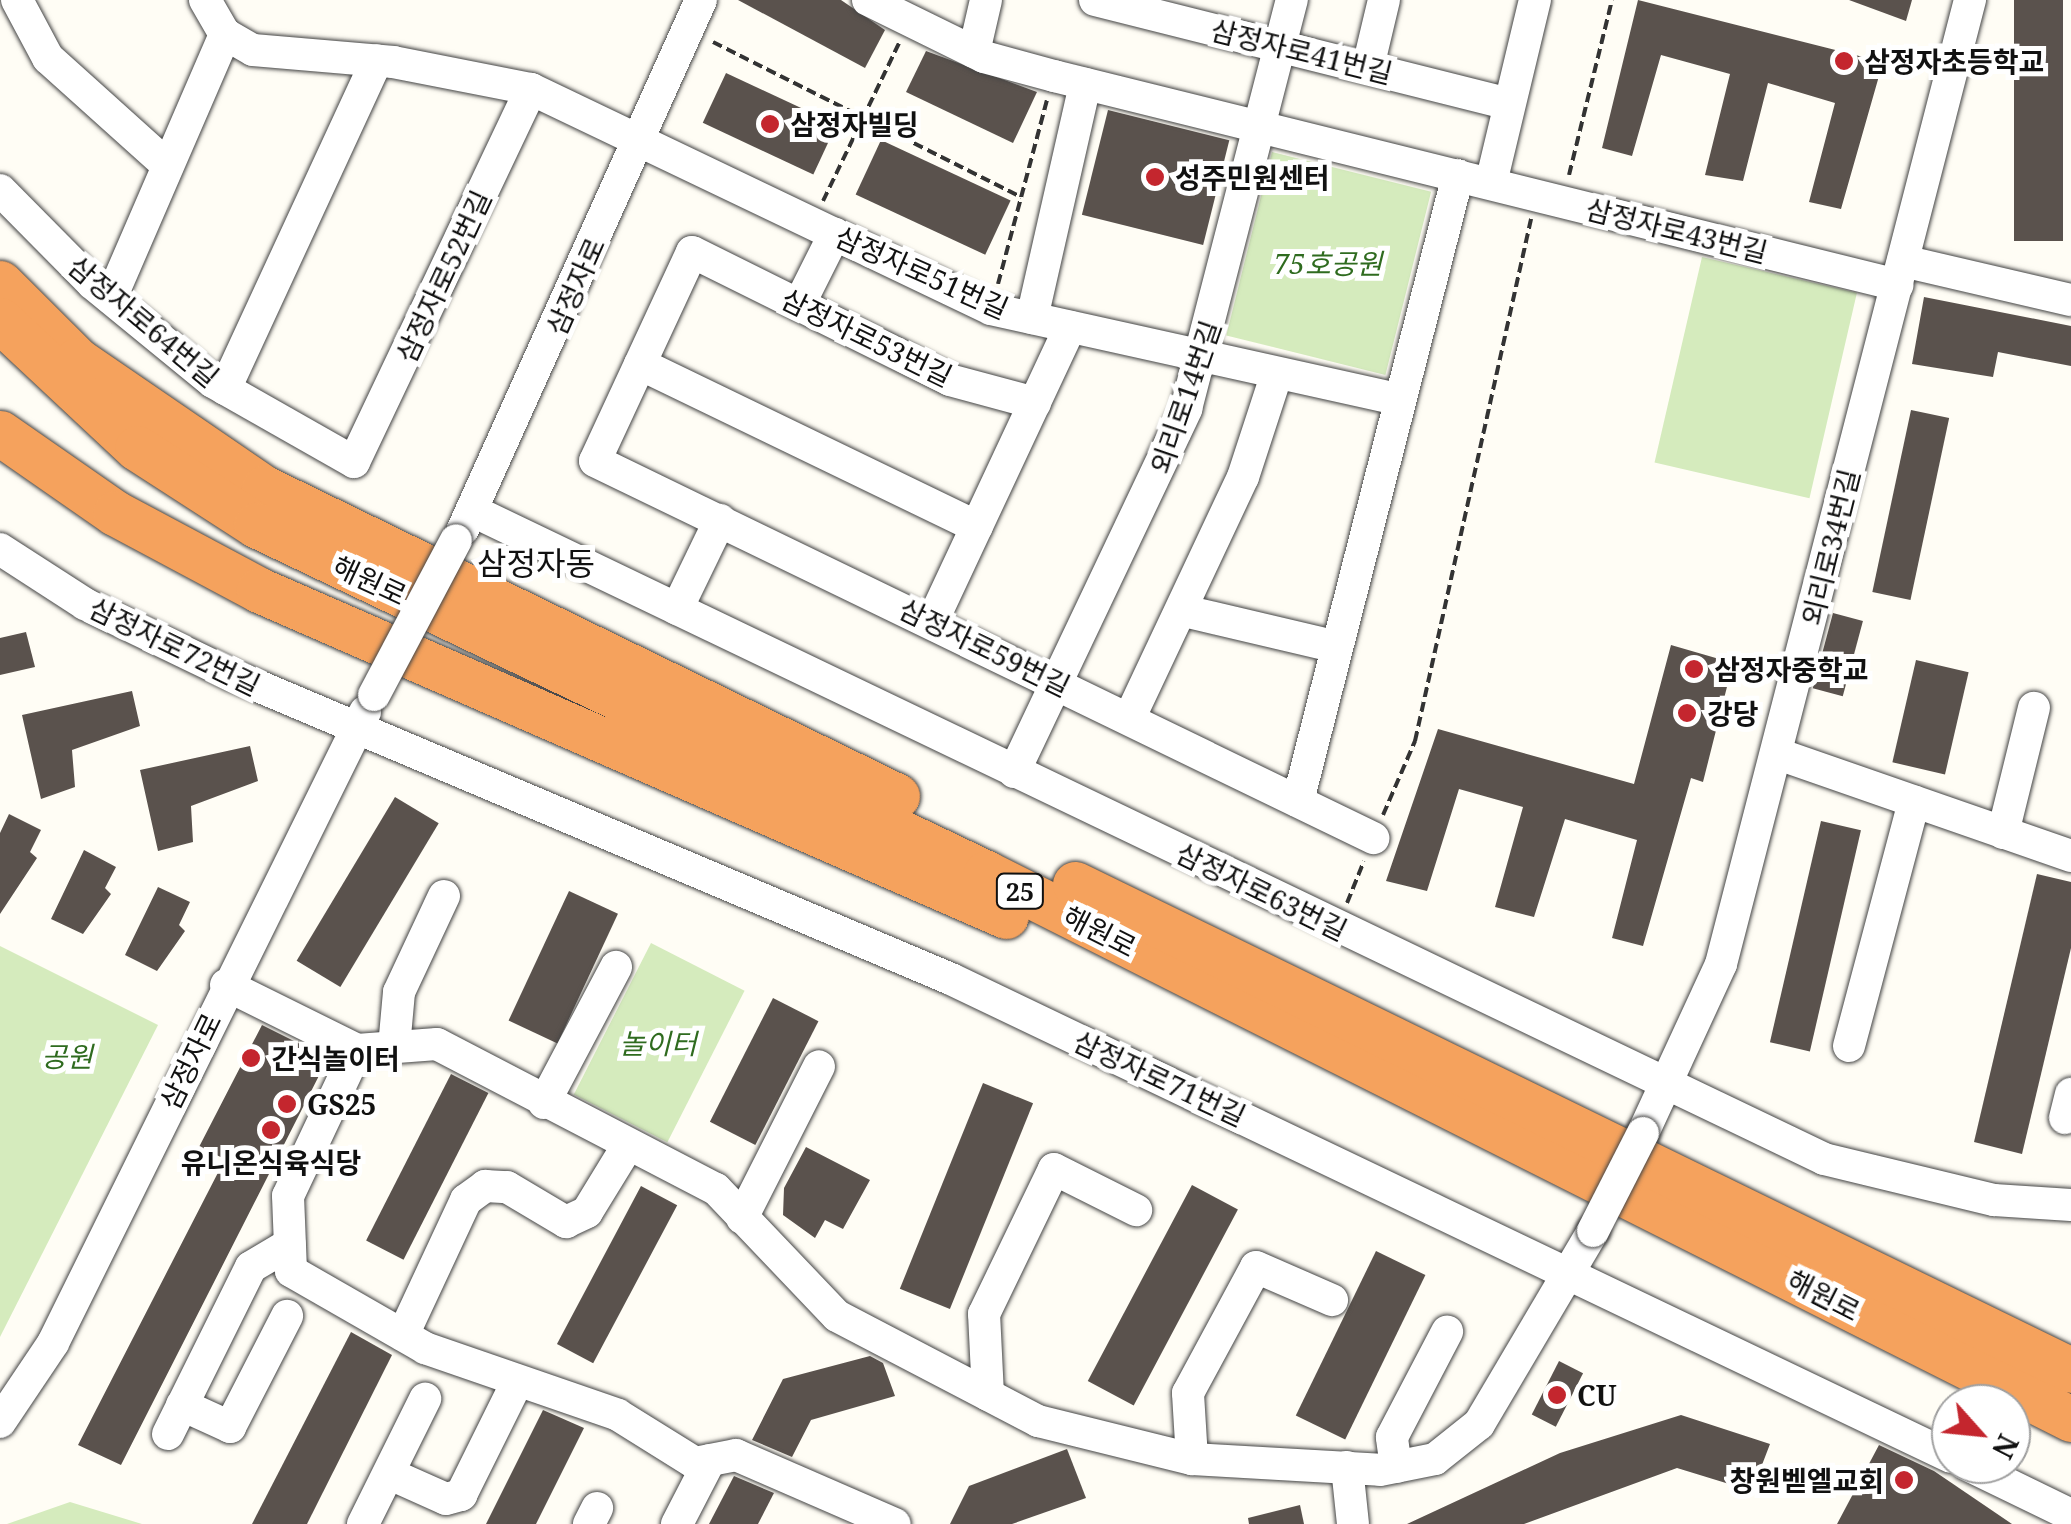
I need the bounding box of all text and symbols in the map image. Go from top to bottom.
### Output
street label: 삼정자로41번길 [1208,12,1396,90]
place label: 삼정자초등학교 [1864,44,2044,78]
marker: 삼정자초등학교 [1833,50,1855,72]
place label: 삼정자빌딩 [790,107,919,141]
marker: 삼정자빌딩 [759,113,781,135]
place label: 성주민원센터 [1175,160,1330,194]
marker: 성주민원센터 [1144,166,1166,188]
street label: 삼정자로52번길 [388,185,498,367]
street label: 삼정자로43번길 [1583,191,1771,269]
street label: 삼정자로51번길 [830,219,1014,325]
street label: 삼정자로 [539,232,611,340]
park label: 75호공원 [1274,246,1382,280]
street label: 삼정자로64번길 [62,248,226,394]
street label: 삼정자로53번길 [776,281,958,393]
street label: 외리로14번길 [1143,316,1227,478]
street label: 외리로34번길 [1794,465,1866,629]
district label: 삼정자동 [477,544,595,582]
street label: 해원로 [328,548,412,612]
street label: 삼정자로72번길 [84,590,266,702]
street label: 삼정자로59번길 [894,591,1076,703]
place label: 삼정자중학교 [1714,652,1869,686]
marker: 삼정자중학교 [1683,658,1705,680]
place label: 강당 [1707,696,1759,730]
marker: 강당 [1676,702,1698,724]
street label: 삼정자로63번길 [1171,835,1353,947]
road number: 25 [995,871,1045,911]
street label: 해원로 [1058,898,1142,964]
street label: 삼정자로 [152,1007,228,1115]
street label: 삼정자로71번길 [1069,1023,1251,1133]
park label: 놀이터 [619,1026,697,1060]
park label: 공원 [41,1039,93,1073]
place label: 간식놀이터 [271,1041,400,1075]
marker: 간식놀이터 [240,1047,262,1069]
place label: GS25 [307,1087,376,1121]
marker: GS25 [276,1093,298,1115]
marker: 유니온식육식당 [260,1119,282,1141]
place label: 유니온식육식당 [181,1145,361,1179]
street label: 해원로 [1782,1262,1866,1328]
place label: CU [1577,1378,1617,1412]
marker: CU [1546,1384,1568,1406]
north arrow [1931,1384,2031,1484]
text: N [1984,1428,2028,1465]
place label: 창원벧엘교회 [1729,1463,1884,1497]
marker: 창원벧엘교회 [1893,1469,1915,1491]

